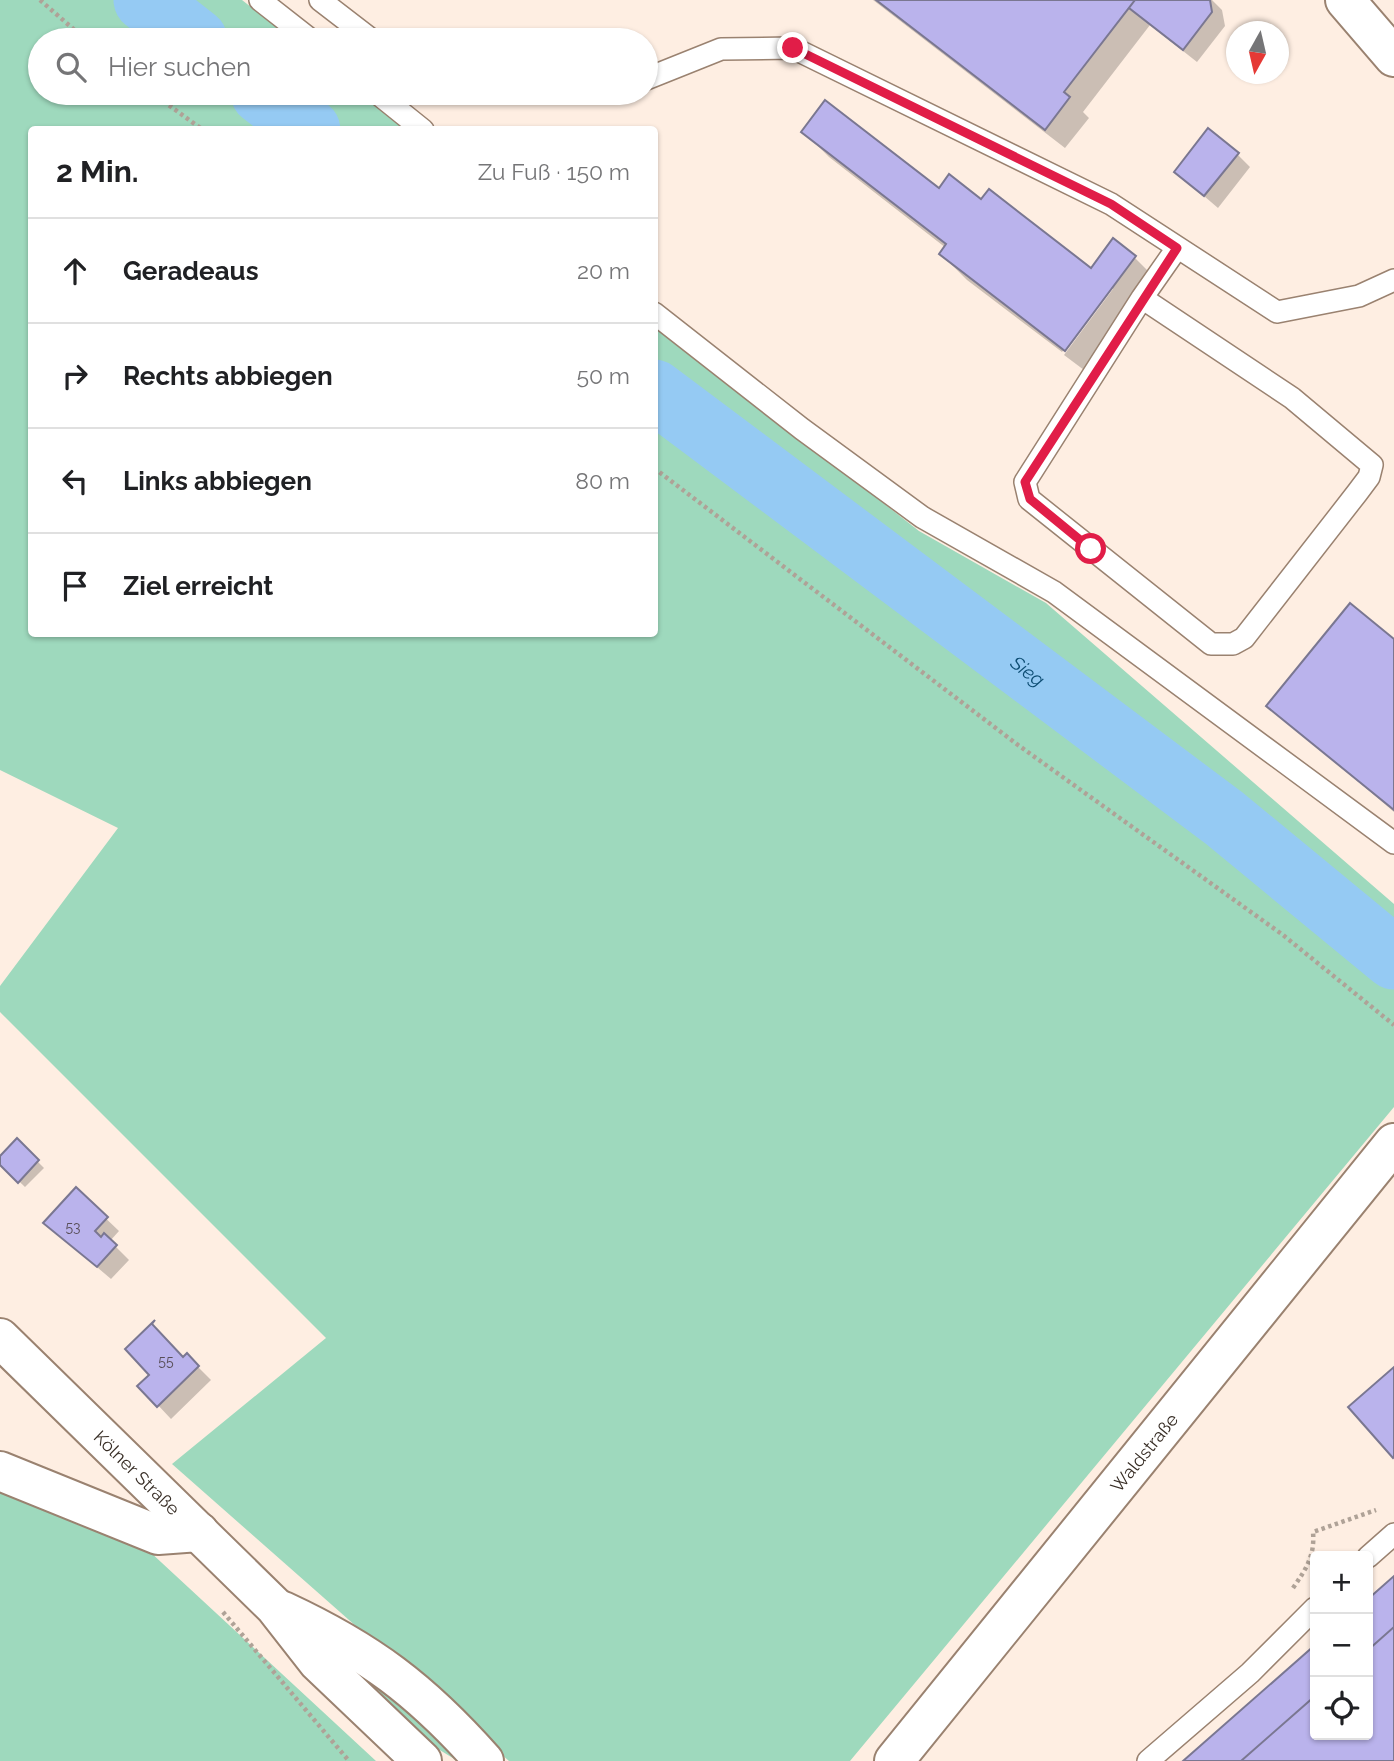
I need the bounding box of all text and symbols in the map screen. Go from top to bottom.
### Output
north arrow [1226,21,1289,84]
search box [28,28,658,105]
route end [777,32,808,63]
icon: search [52,48,90,86]
text: Hier suchen [108,52,251,82]
text: 2 Min. [56,154,139,189]
text: Zu Fuß · 150 m [478,158,630,185]
icon: ahead [56,252,94,290]
text: Geradeaus [123,256,259,286]
text: 20 m [577,257,630,284]
icon: right [56,357,94,395]
text: Rechts abbiegen [123,361,333,391]
text: 50 m [576,362,630,389]
icon: left [56,462,94,500]
text: Links abbiegen [123,466,312,496]
text: 80 m [575,467,630,494]
route start [1075,533,1106,564]
icon: arrive [56,567,94,605]
text: Ziel erreicht [123,571,273,601]
water label: Sieg [1006,651,1049,691]
house number: 53 [65,1219,81,1235]
house number: 55 [158,1353,174,1369]
street label: Waldstraße [1106,1408,1182,1496]
street label: Kölner Straße [90,1426,185,1519]
map controls [1310,1551,1373,1740]
button: + [1310,1551,1373,1614]
button: − [1310,1614,1373,1677]
button: locate [1310,1677,1373,1740]

